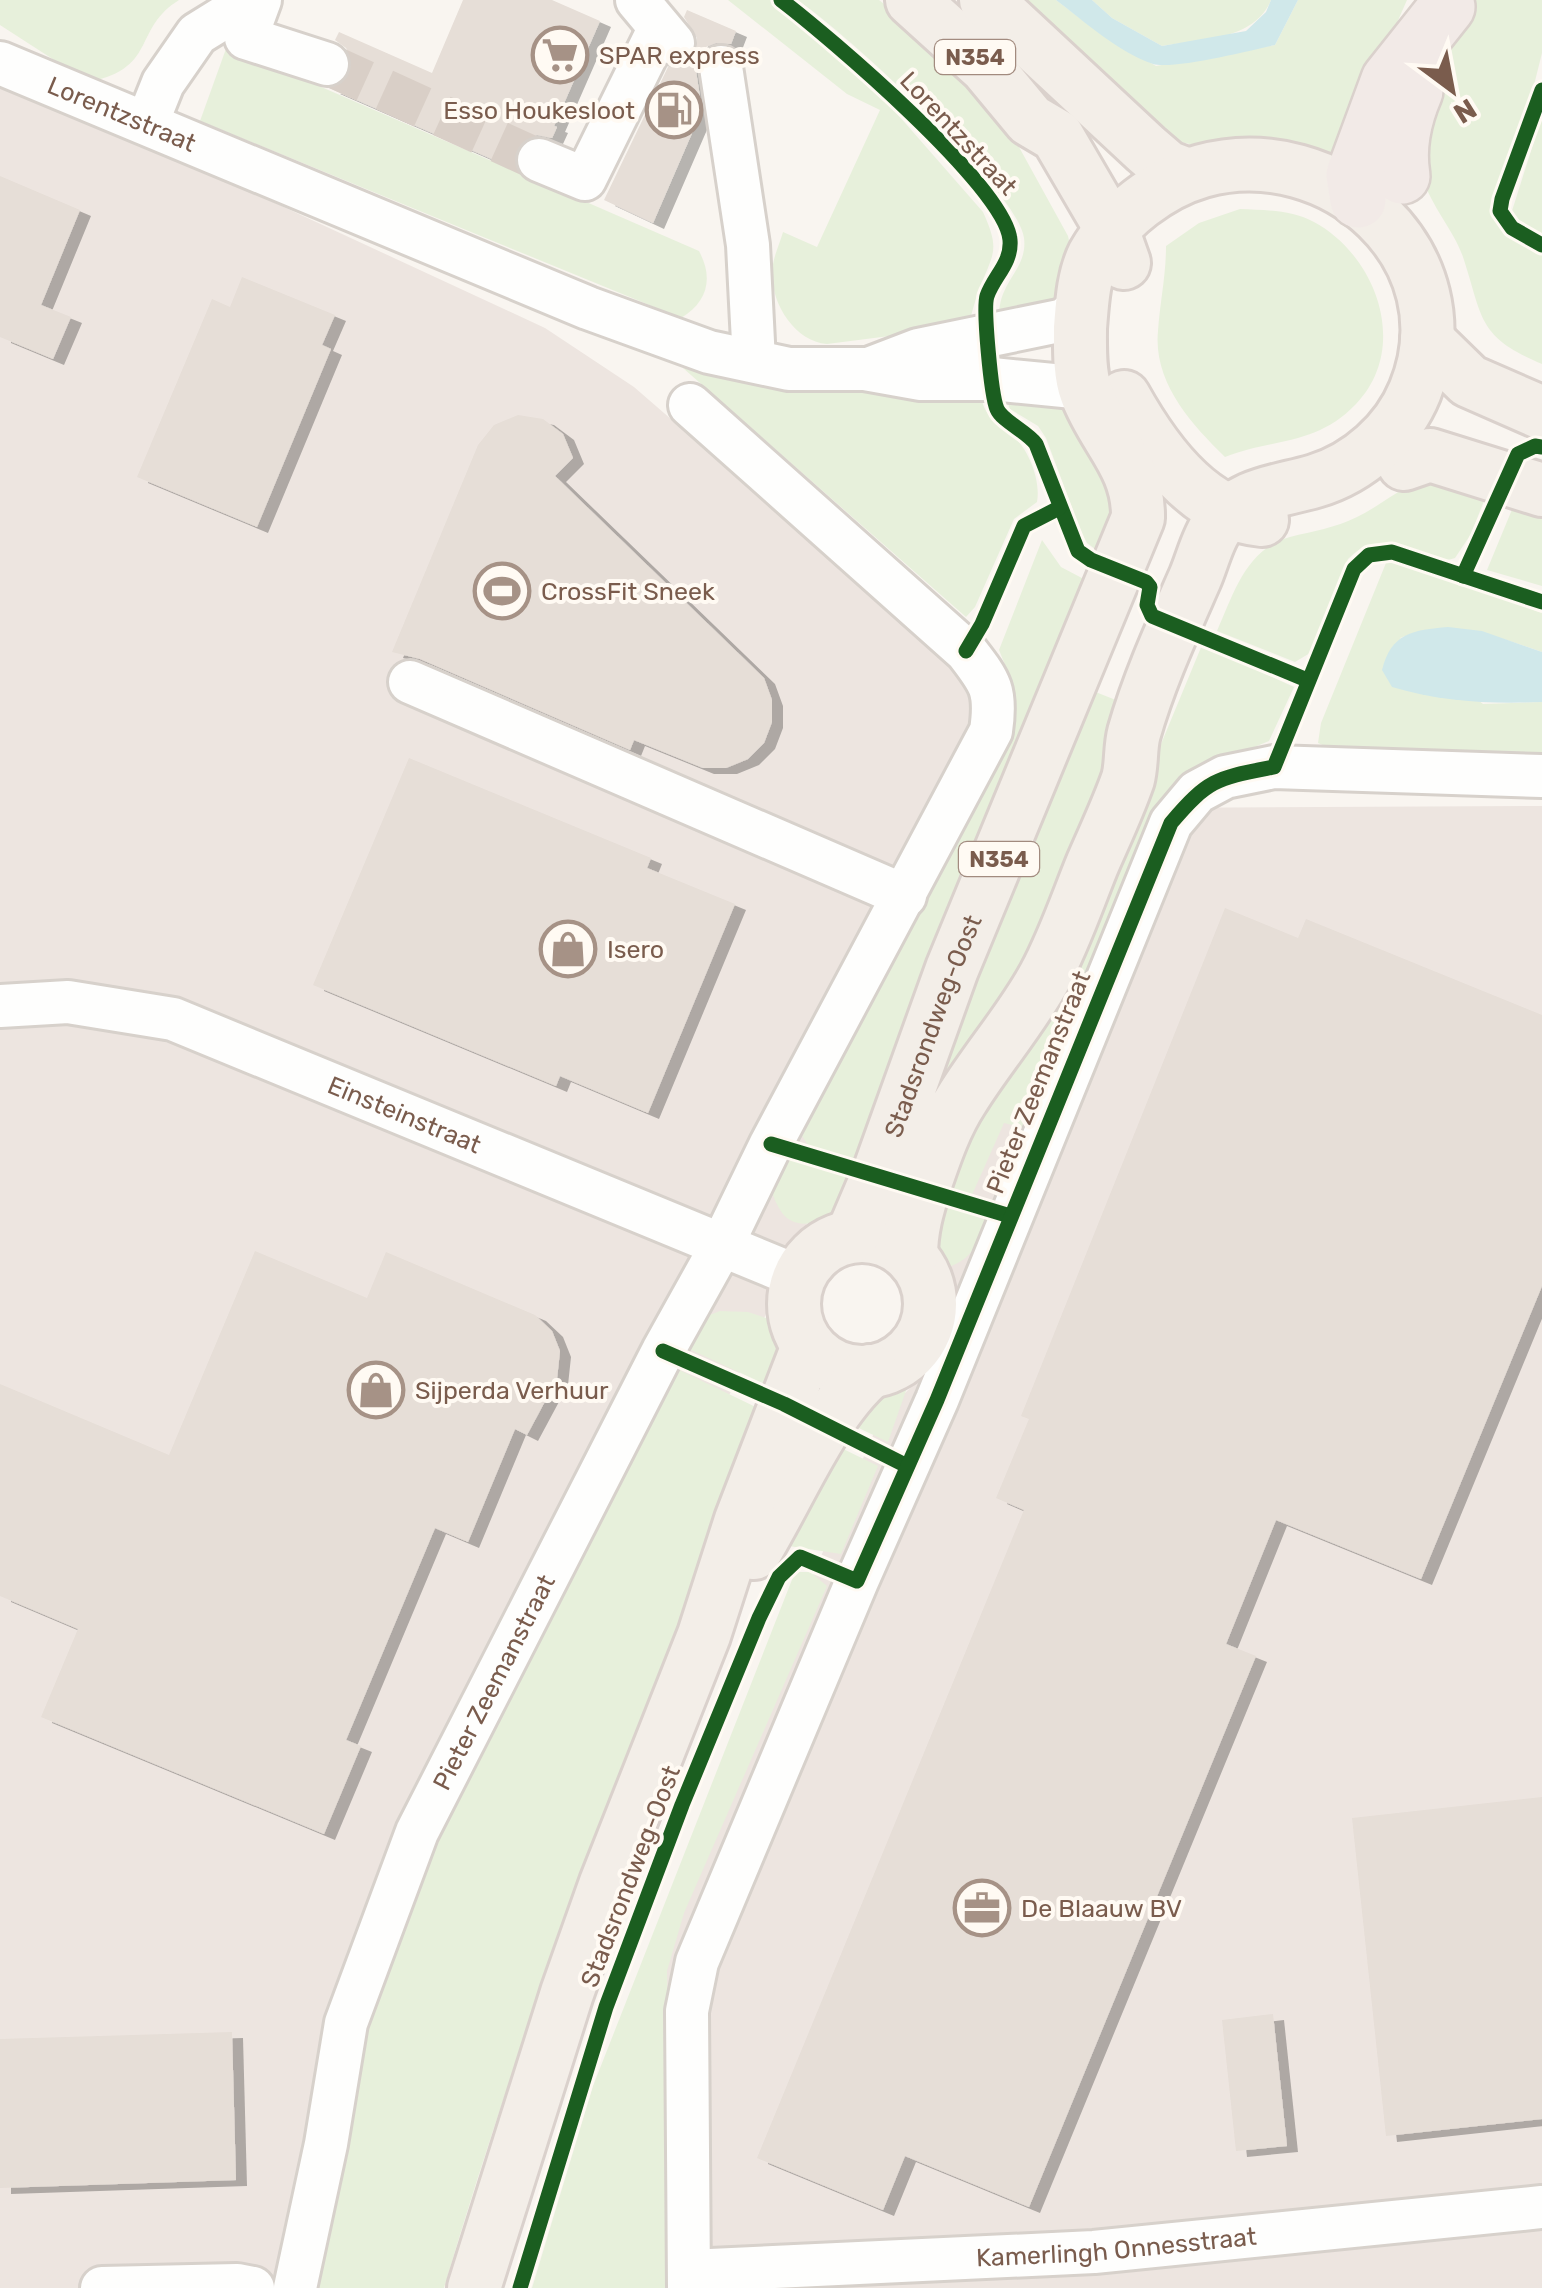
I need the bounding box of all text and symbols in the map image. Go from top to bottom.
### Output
supermarket icon: SPAR express [530,25,590,85]
road number: N354 [935,40,1015,74]
north arrow [1402,40,1502,140]
place label: SPAR express [599,41,760,70]
street label: Lorentzstraat [894,66,1023,201]
street label: Lorentzstraat [43,70,200,158]
fuel station icon: Esso Houkesloot [644,80,704,140]
text: N [1448,91,1482,130]
place label: Esso Houkesloot [443,96,635,125]
sports icon: CrossFit Sneek [472,561,532,621]
place label: CrossFit Sneek [541,577,715,606]
road number: N354 [959,842,1039,876]
street label: Stadsrondweg-Oost [879,910,988,1141]
shop icon: Isero [538,919,598,979]
place label: Isero [607,935,664,964]
street label: Pieter Zeemanstraat [980,966,1097,1198]
street label: Einsteinstraat [323,1070,486,1160]
shop icon: Sijperda Verhuur [346,1360,406,1420]
place label: Sijperda Verhuur [415,1376,609,1405]
street label: Pieter Zeemanstraat [427,1570,561,1795]
street label: Stadsrondweg-Oost [575,1761,686,1991]
office icon: De Blaauw BV [952,1878,1012,1938]
place label: De Blaauw BV [1021,1894,1182,1923]
street label: Kamerlingh Onnesstraat [975,2222,1258,2273]

